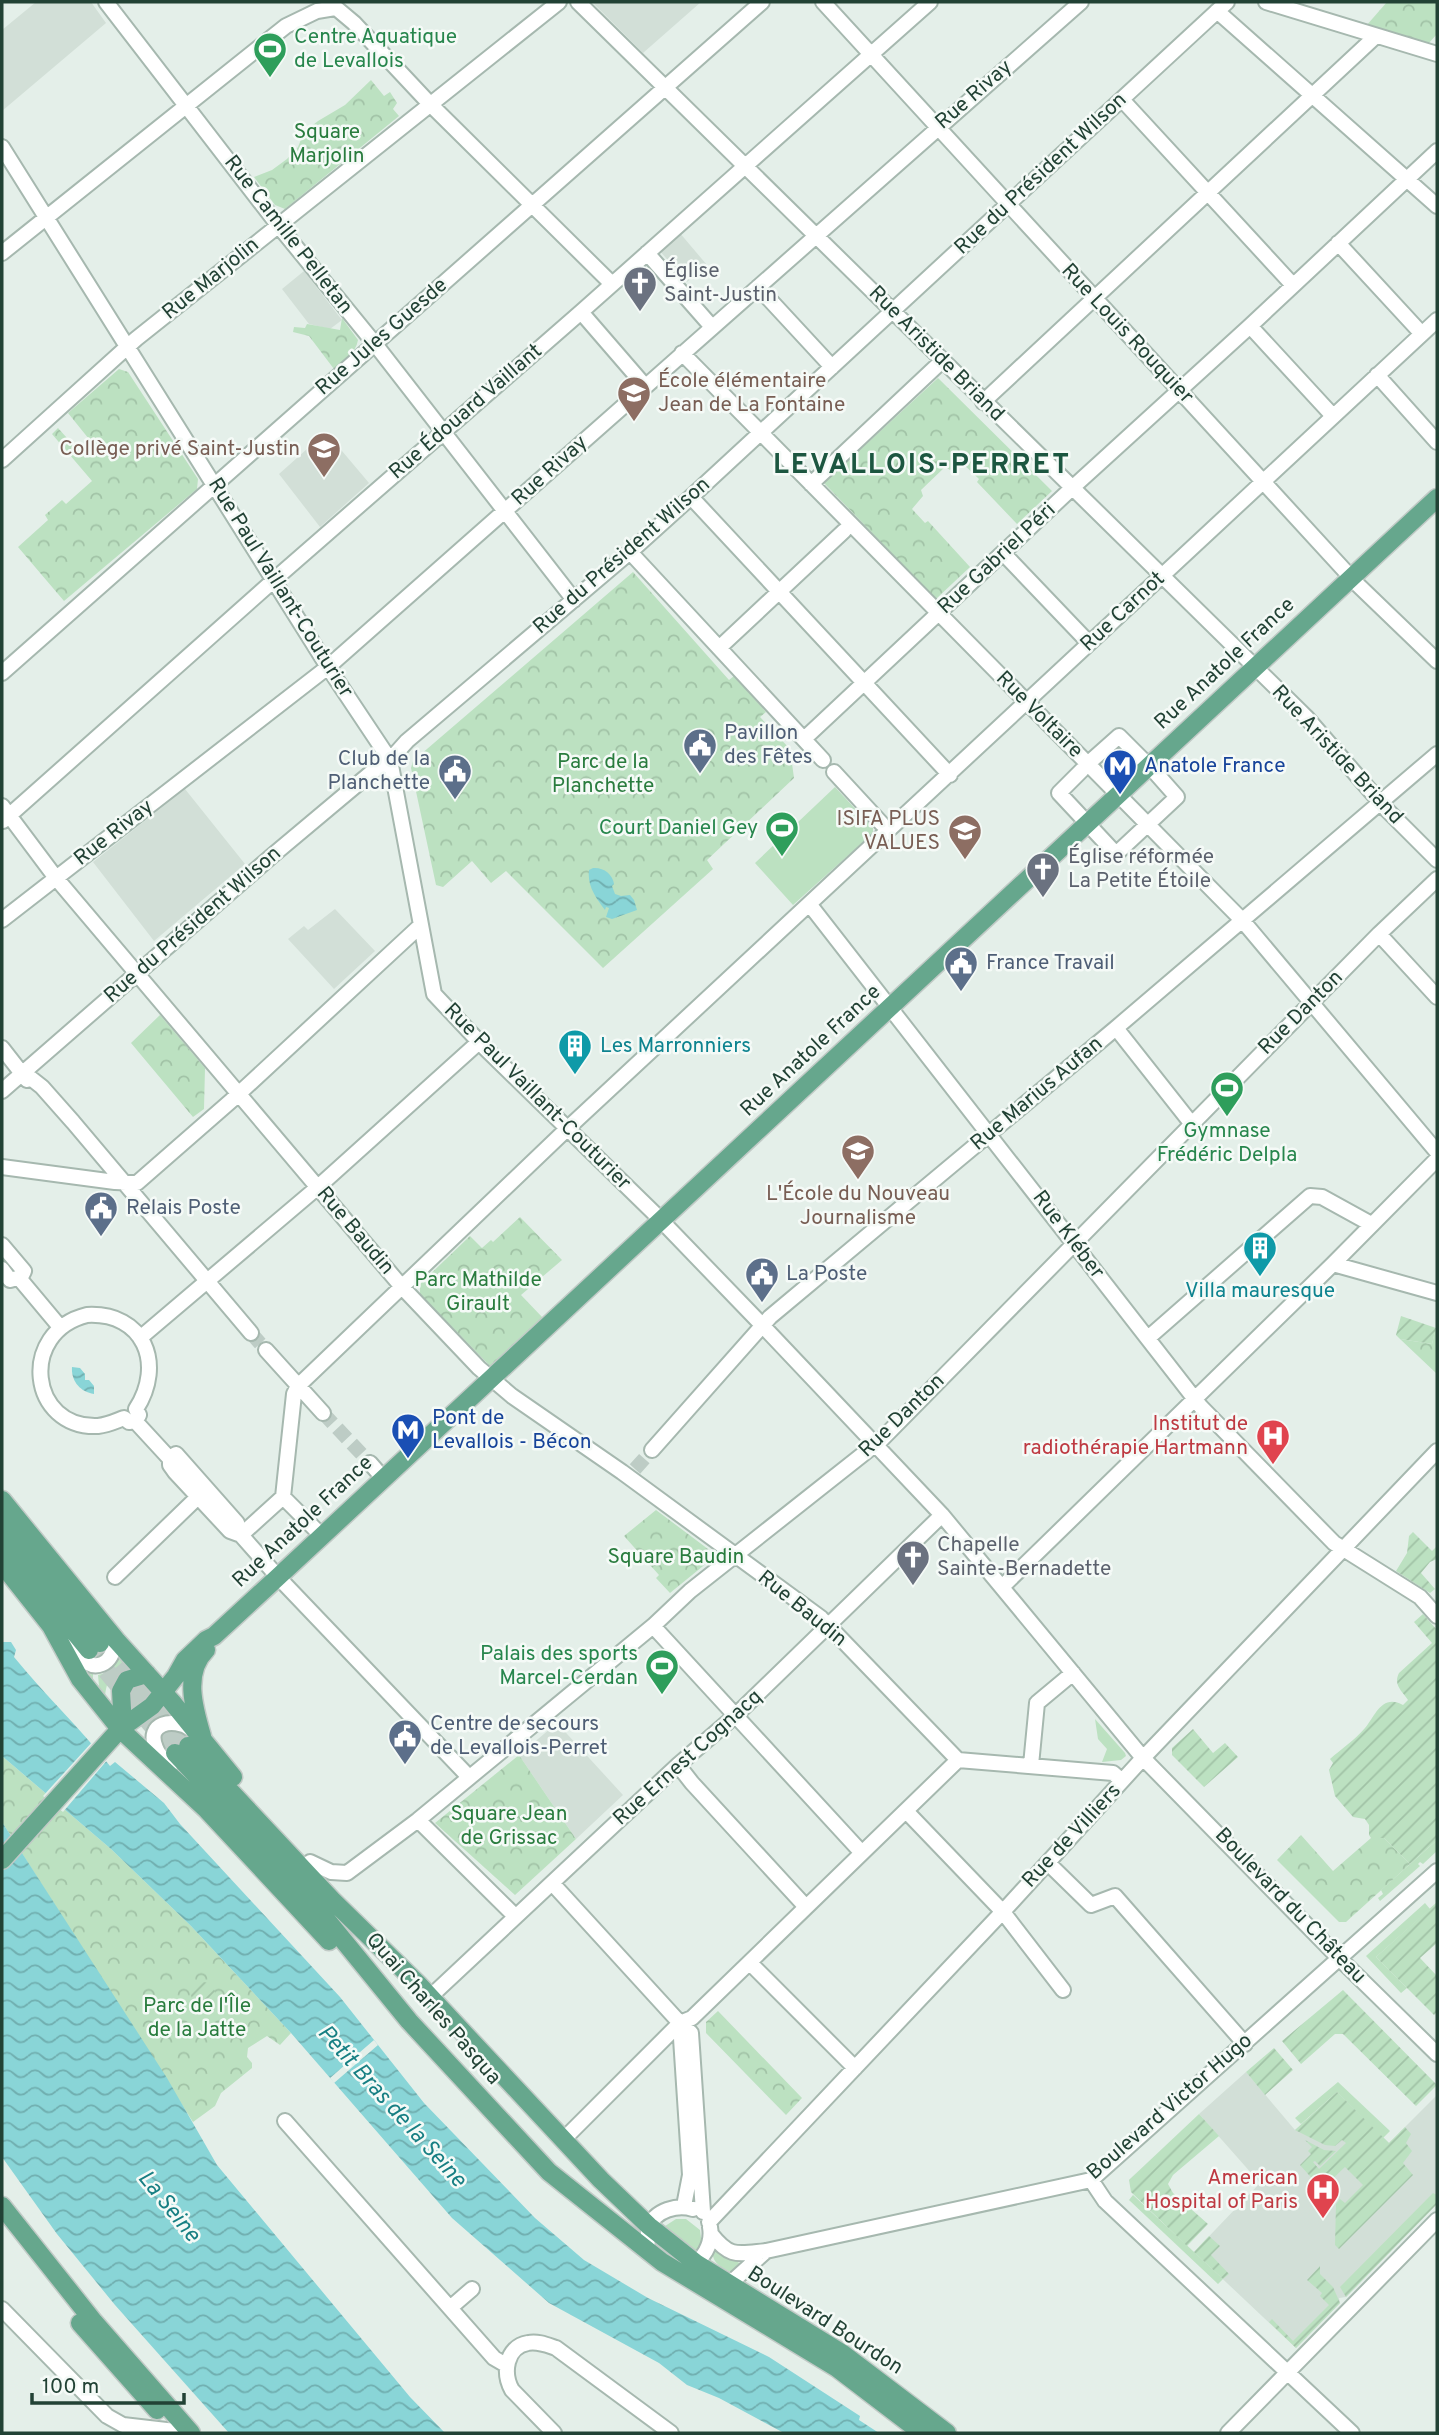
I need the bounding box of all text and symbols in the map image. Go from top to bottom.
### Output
place label: Centre Aquatique de Levallois [294,24,457,75]
sports icon: Centre Aquatique de Levallois [251,30,289,79]
street label: Rue Rivay [930,54,1018,136]
street label: Rue du Président Wilson [949,87,1133,261]
park label: Square Marjolin [289,119,365,170]
street label: Rue Camille Pelletan [218,150,358,320]
street label: Rue Marjolin [157,232,265,326]
place label: Église Saint-Justin [664,257,777,309]
street label: Rue Louis Rouquier [1055,258,1199,410]
church icon: Église Saint-Justin [621,264,659,313]
street label: Rue Jules Guesde [310,272,454,402]
street label: Rue Aristide Briand [862,280,1010,428]
street label: Rue Édouard Vaillant [383,337,548,486]
place label: École élémentaire Jean de La Fontaine [658,367,845,419]
school or university icon: École élémentaire Jean de La Fontaine [615,374,653,423]
school or university icon: Collège privé Saint-Justin [305,430,343,479]
street label: Rue Rivay [506,430,594,512]
place label: Collège privé Saint-Justin [59,436,300,463]
district label: LEVALLOIS-PERRET [773,448,1071,484]
street label: Rue du Président Wilson [528,472,716,640]
street label: Rue Paul Vaillant-Couturier [201,473,359,703]
street label: Rue Gabriel Péri [932,497,1062,621]
street label: Rue Carnot [1075,566,1171,658]
street label: Rue Anatole France [1149,592,1301,736]
street label: Rue Voltaire [990,666,1088,764]
street label: Rue Aristide Briand [1265,679,1409,831]
place label: Pavillon des Fêtes [724,720,813,771]
public building icon: Pavillon des Fêtes [681,726,719,775]
place label: Club de la Planchette [327,746,430,797]
metro station icon: Anatole France [1101,747,1139,796]
park label: Parc de la Planchette [552,749,654,800]
public building icon: Club de la Planchette [436,752,474,801]
place label: Anatole France [1144,753,1286,780]
street label: Rue Rivay [69,794,159,872]
place label: ISIFA PLUS VALUES [836,806,940,857]
sports icon: Court Daniel Gey [763,809,801,858]
school or university icon: ISIFA PLUS VALUES [946,812,984,861]
place label: Court Daniel Gey [599,815,758,842]
street label: Rue du Président Wilson [99,841,287,1009]
place label: Église réformée La Petite Étoile [1068,843,1214,895]
church icon: Église réformée La Petite Étoile [1024,850,1062,899]
public building icon: France Travail [942,944,980,993]
place label: France Travail [986,950,1115,977]
street label: Rue Danton [1253,965,1349,1061]
street label: Rue Anatole France [735,979,887,1123]
street label: Rue Paul Vaillant-Couturier [438,998,636,1196]
building icon: Les Marronniers [556,1027,594,1076]
street label: Rue Marius Aufan [965,1031,1109,1157]
place label: Les Marronniers [600,1033,751,1060]
sports icon: Gymnase Frédéric Delpla [1208,1069,1246,1118]
place label: Gymnase Frédéric Delpla [1157,1118,1297,1169]
school or university icon: L'École du Nouveau Journalisme [839,1132,877,1181]
place label: L'École du Nouveau Journalisme [766,1180,950,1232]
street label: Rue Baudin [310,1181,400,1281]
street label: Rue Kléber [1026,1185,1110,1285]
public building icon: Relais Poste [82,1189,120,1238]
place label: Relais Poste [126,1195,241,1222]
building icon: Villa mauresque [1241,1229,1279,1278]
public building icon: La Poste [743,1255,781,1304]
place label: La Poste [786,1261,867,1288]
park label: Parc Mathilde Girault [414,1267,542,1318]
place label: Villa mauresque [1185,1278,1335,1305]
street label: Rue Danton [853,1368,951,1464]
place label: Pont de Levallois - Bécon [432,1405,592,1456]
metro station icon: Pont de Levallois - Bécon [389,1411,427,1460]
place label: Institut de radiothérapie Hartmann [1023,1411,1248,1462]
hospital icon: Institut de radiothérapie Hartmann [1254,1417,1292,1466]
street label: Rue Anatole France [227,1450,379,1594]
place label: Chapelle Sainte-Bernadette [937,1532,1111,1583]
church icon: Chapelle Sainte-Bernadette [894,1538,932,1587]
park label: Square Baudin [608,1544,744,1571]
street label: Rue Baudin [752,1565,852,1653]
place label: Palais des sports Marcel-Cerdan [480,1641,638,1692]
sports icon: Palais des sports Marcel-Cerdan [643,1647,681,1696]
street label: Rue Ernest Cognacq [608,1684,768,1832]
place label: Centre de secours de Levallois-Perret [430,1711,608,1762]
public building icon: Centre de secours de Levallois-Perret [386,1717,424,1766]
street label: Rue de Villiers [1017,1778,1127,1894]
park label: Square Jean de Grissac [451,1801,568,1852]
street label: Boulevard du Château [1208,1822,1372,1990]
street label: Quai Charles Pasqua [359,1927,507,2091]
park label: Parc de l'Île de la Jatte [143,1992,251,2044]
water label: Petit Bras de la Seine [310,2020,472,2195]
street label: Boulevard Victor Hugo [1082,2028,1258,2186]
water label: La Seine [130,2165,206,2250]
place label: American Hospital of Paris [1145,2165,1298,2216]
hospital icon: American Hospital of Paris [1304,2171,1342,2220]
street label: Boulevard Bourdon [742,2261,908,2381]
scale bar [32,2362,184,2406]
text: 100 m [42,2374,99,2401]

